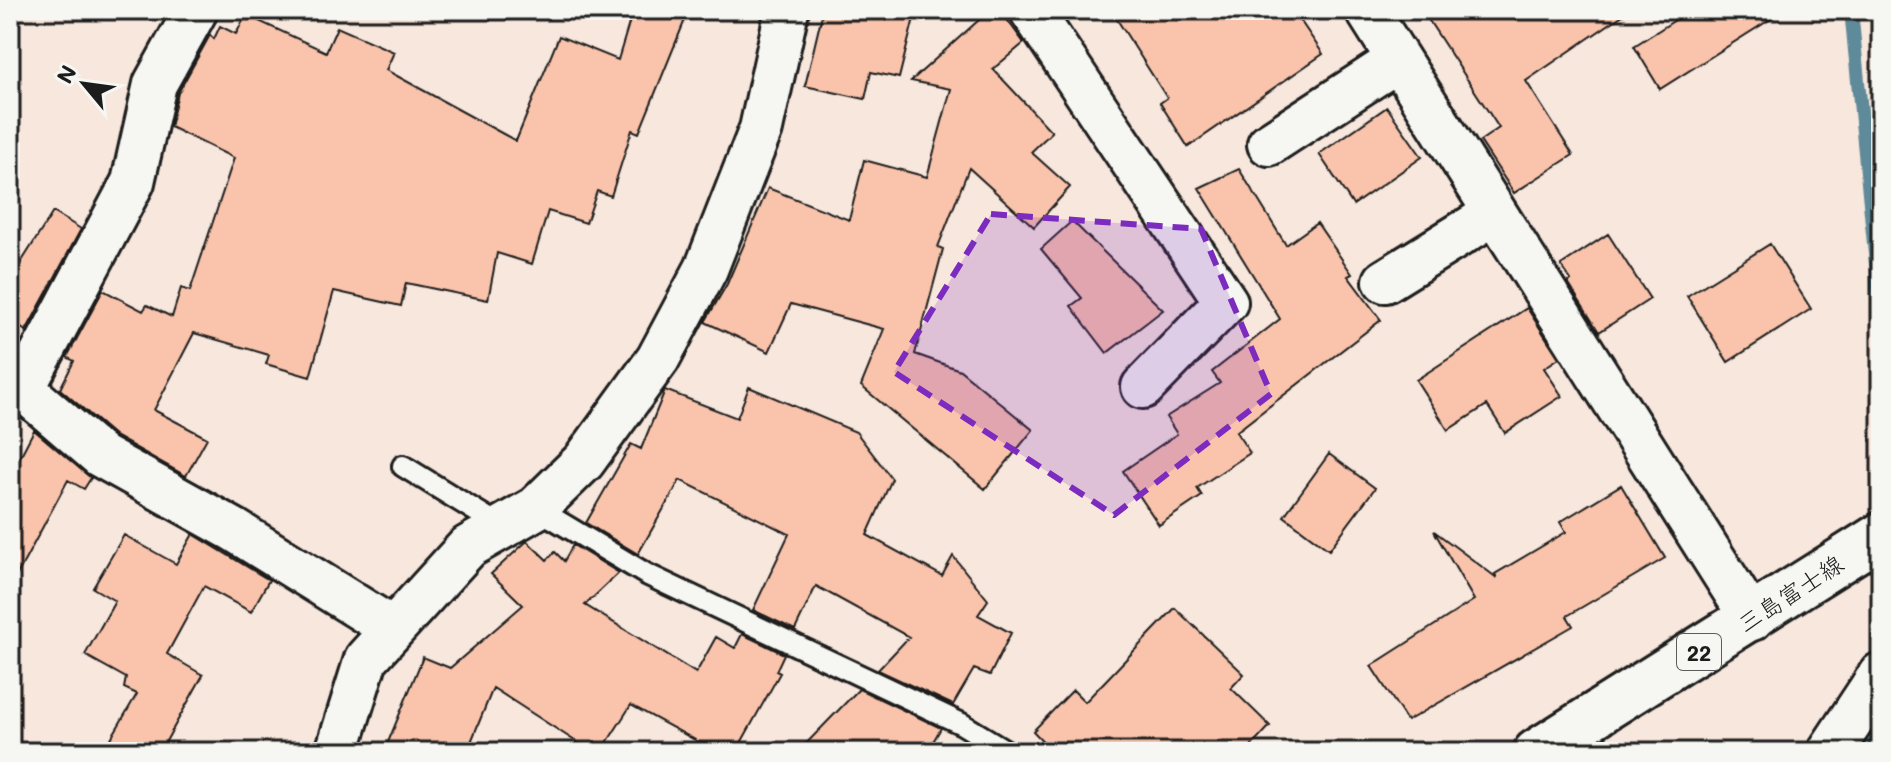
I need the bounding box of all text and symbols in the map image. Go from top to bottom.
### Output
north arrow [44,44,124,124]
text: N [49,60,83,88]
street label: 三島富士線 [1731,547,1849,639]
road number: 22 [1677,634,1721,670]

